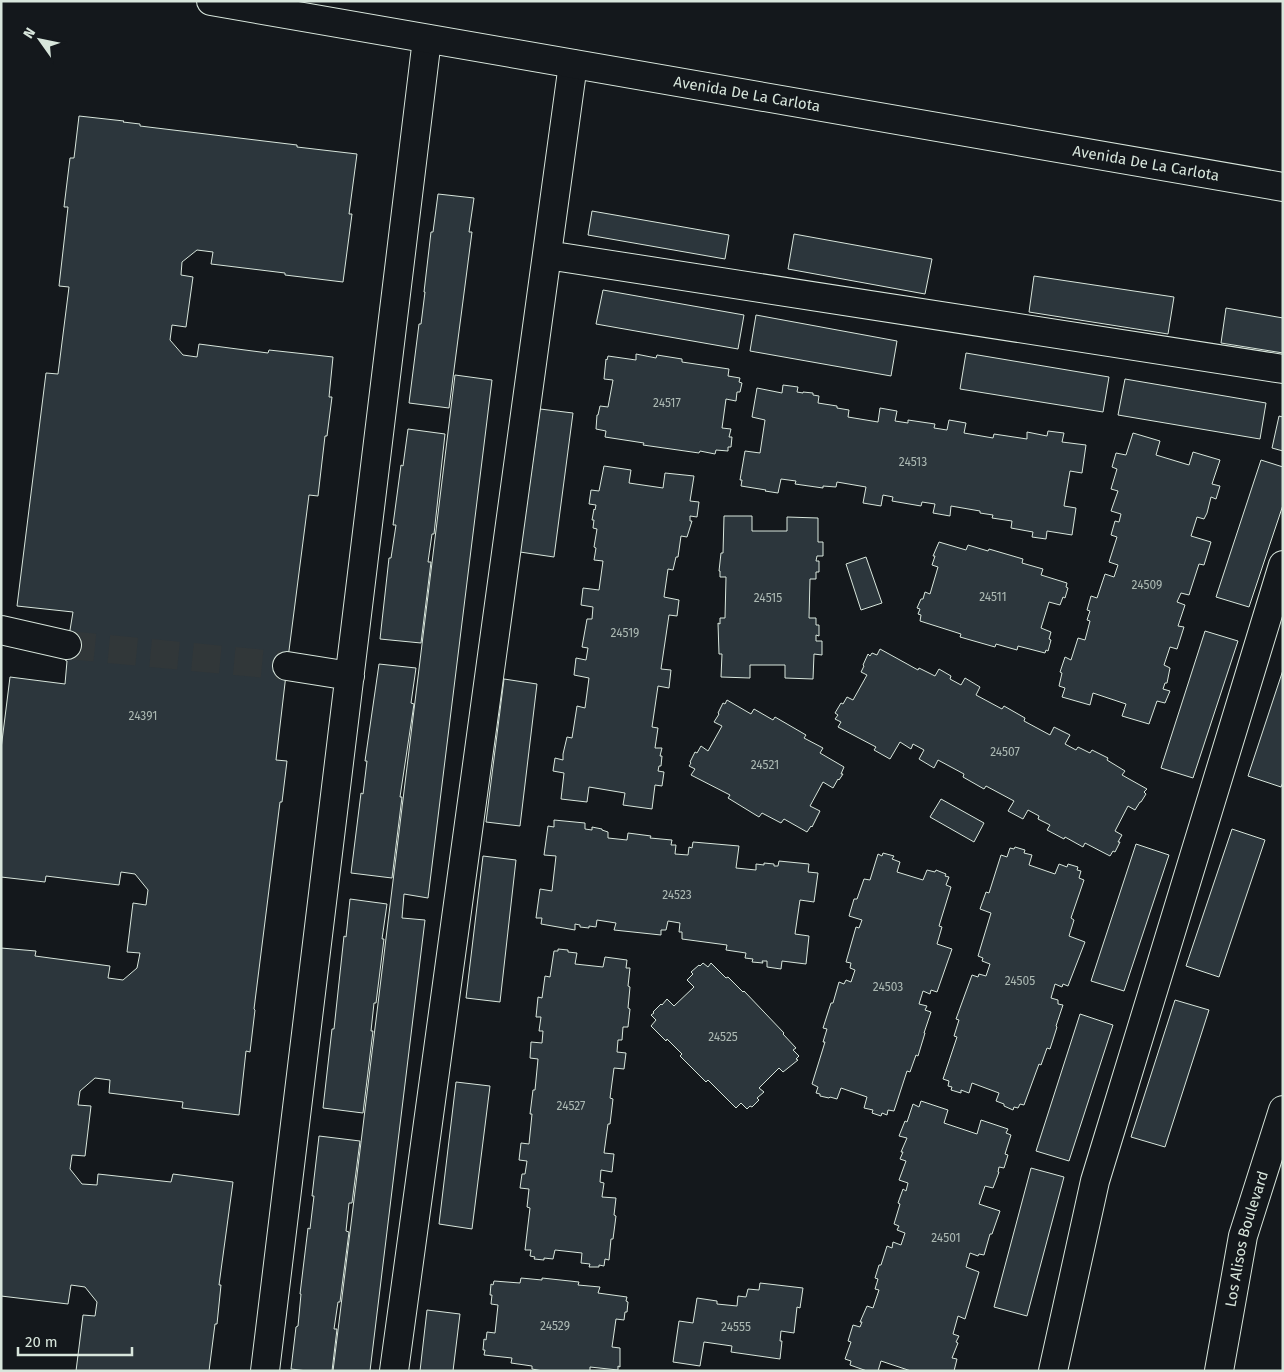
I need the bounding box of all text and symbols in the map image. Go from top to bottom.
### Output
north arrow [15,15,65,65]
text: N [20,25,39,42]
street label: Avenida De La Carlota [672,72,822,116]
street label: Avenida De La Carlota [1071,142,1221,185]
house number: 24517 [653,396,681,410]
house number: 24513 [899,455,927,469]
house number: 24509 [1132,578,1162,592]
house number: 24511 [979,590,1007,604]
house number: 24515 [754,591,782,605]
house number: 24519 [611,626,639,640]
house number: 24391 [129,709,157,723]
house number: 24507 [990,745,1020,759]
house number: 24521 [751,758,779,772]
house number: 24523 [662,888,692,902]
house number: 24505 [1005,974,1035,988]
house number: 24503 [873,980,903,994]
house number: 24525 [708,1030,738,1044]
house number: 24527 [557,1099,585,1113]
street label: Los Alisos Boulevard [1222,1169,1272,1308]
house number: 24501 [931,1231,961,1245]
house number: 24529 [540,1319,570,1333]
house number: 24555 [721,1320,751,1334]
scale bar [18,1324,131,1356]
text: 20 m [25,1333,58,1351]

